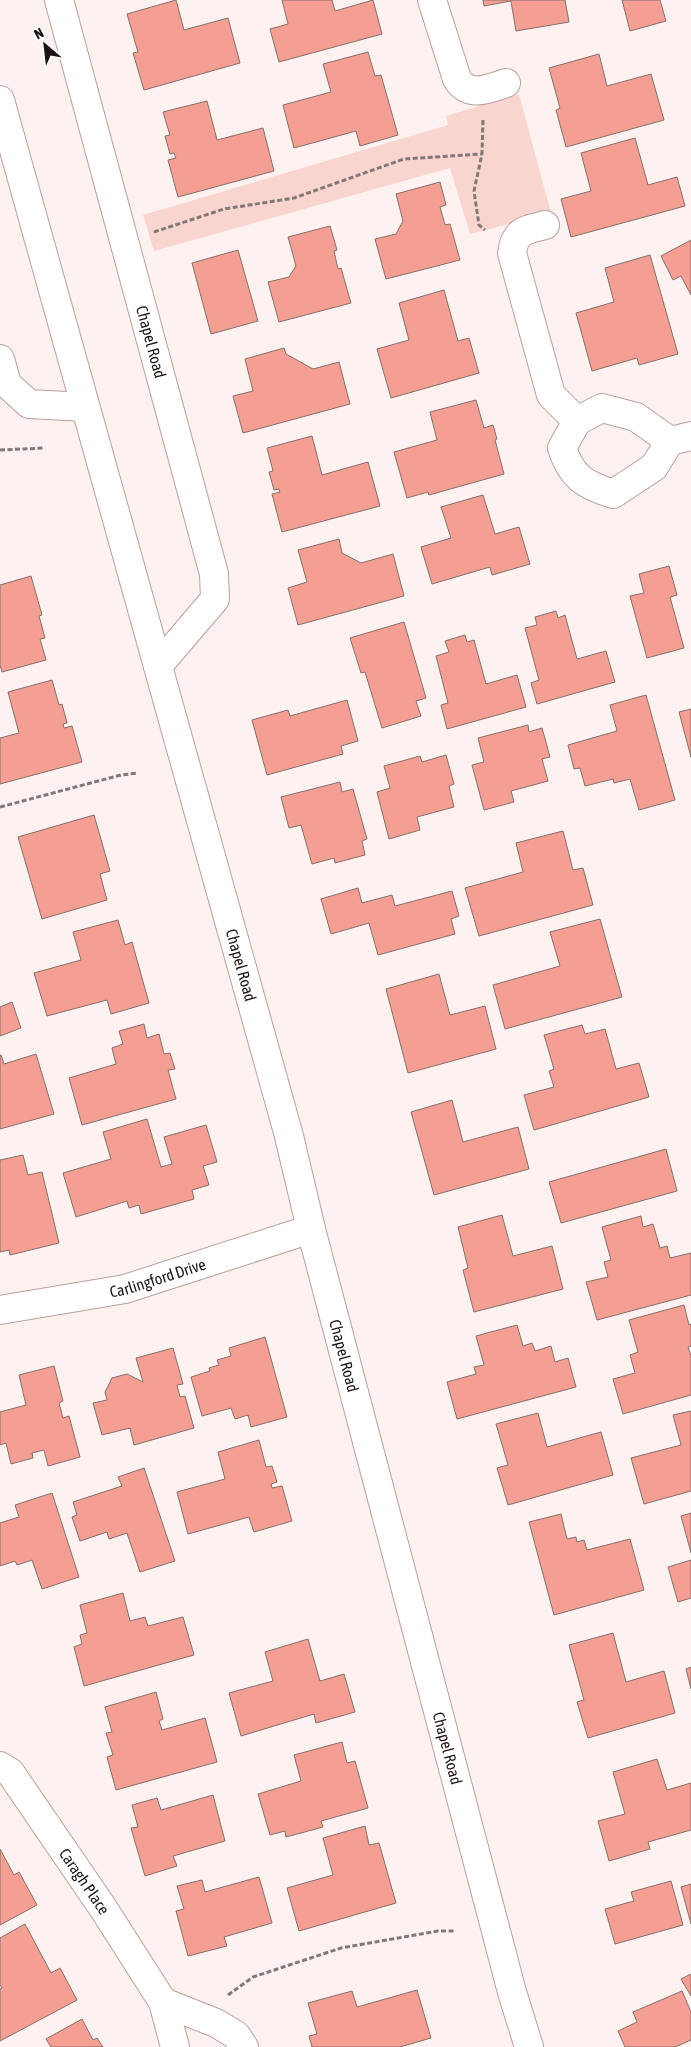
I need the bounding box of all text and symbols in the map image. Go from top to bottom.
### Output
north arrow [20,20,70,70]
text: N [31,25,46,43]
street label: Chapel Road [133,304,170,380]
street label: Chapel Road [223,927,260,1003]
street label: Carlingford Drive [108,1255,208,1300]
street label: Chapel Road [326,1317,363,1394]
street label: Chapel Road [430,1710,466,1786]
street label: Caragh Place [56,1845,114,1918]

